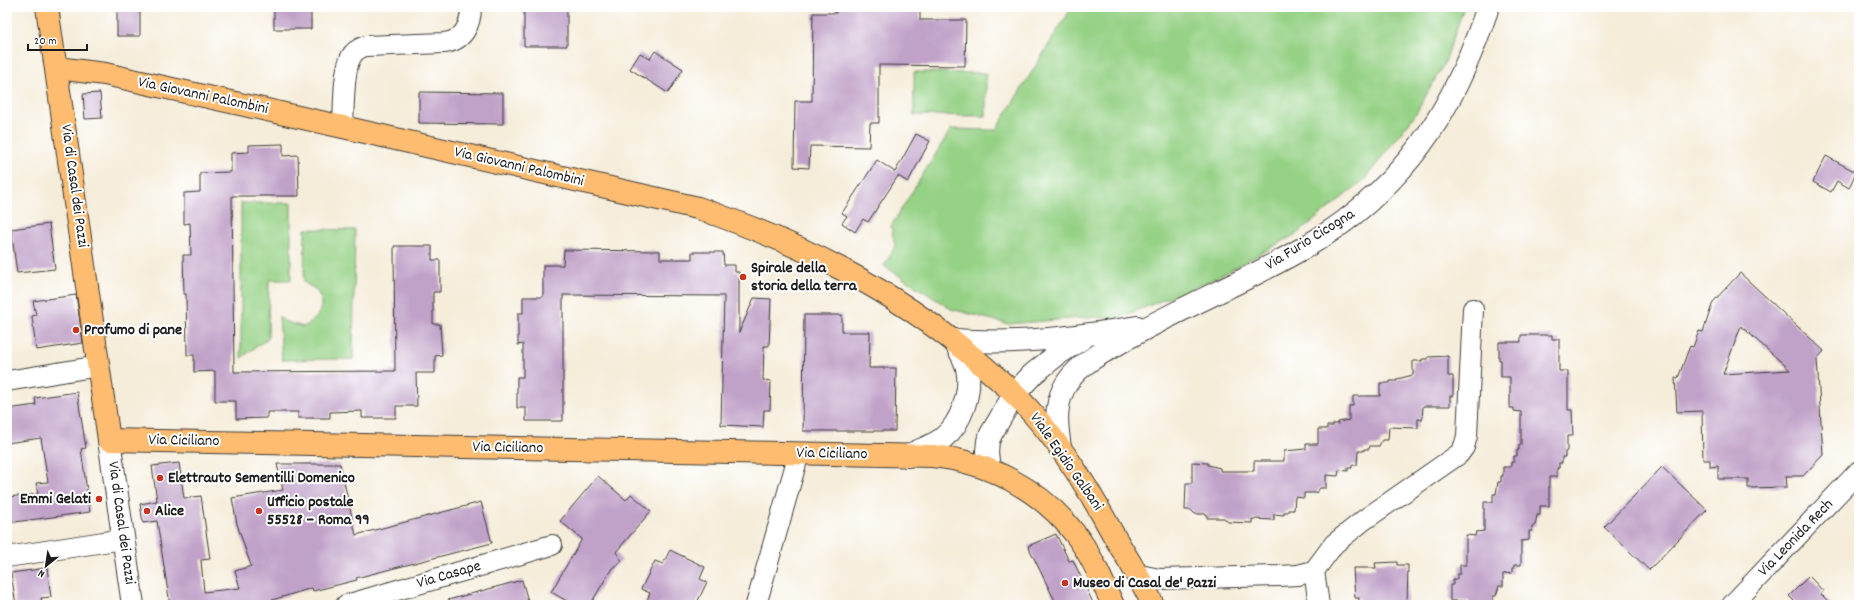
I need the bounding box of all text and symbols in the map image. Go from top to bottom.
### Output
scale bar [28,26,87,52]
text: 20 m [34,33,57,50]
street label: Via Giovanni Palombini [136,71,270,121]
street label: Via di Casal dei Pazzi [54,123,94,249]
street label: Via Giovanni Palombini [452,141,586,193]
street label: Via Furio Cicogna [1261,203,1360,277]
place label: Spirale della storia della terra [751,257,858,298]
marker: Spirale della storia della terra [738,272,748,282]
place label: Profumo di pane [84,319,182,342]
marker: Profumo di pane [71,325,81,335]
street label: Viale Egidio Galbani [1024,408,1108,516]
street label: Via Ciciliano [148,429,220,453]
street label: Via Ciciliano [472,436,544,460]
street label: Via Ciciliano [796,442,868,466]
street label: Via di Casal dei Pazzi [101,460,141,586]
place label: Elettrauto Sementilli Domenico [168,467,355,490]
marker: Elettrauto Sementilli Domenico [155,473,165,483]
place label: Emmi Gelati [20,488,91,511]
place label: Ufficio postale 55528 – Roma 99 [267,491,370,532]
marker: Emmi Gelati [94,494,104,504]
street label: Via Leonida Rech [1753,494,1839,582]
place label: Alice [155,500,184,523]
marker: Alice [142,506,152,516]
marker: Ufficio postale 55528 – Roma 99 [254,506,264,516]
north arrow [26,546,66,586]
street label: Via Casape [414,555,484,595]
text: N [35,564,48,581]
place label: Museo di Casal de' Pazzi [1073,572,1216,595]
marker: Museo di Casal de' Pazzi [1060,578,1070,588]

